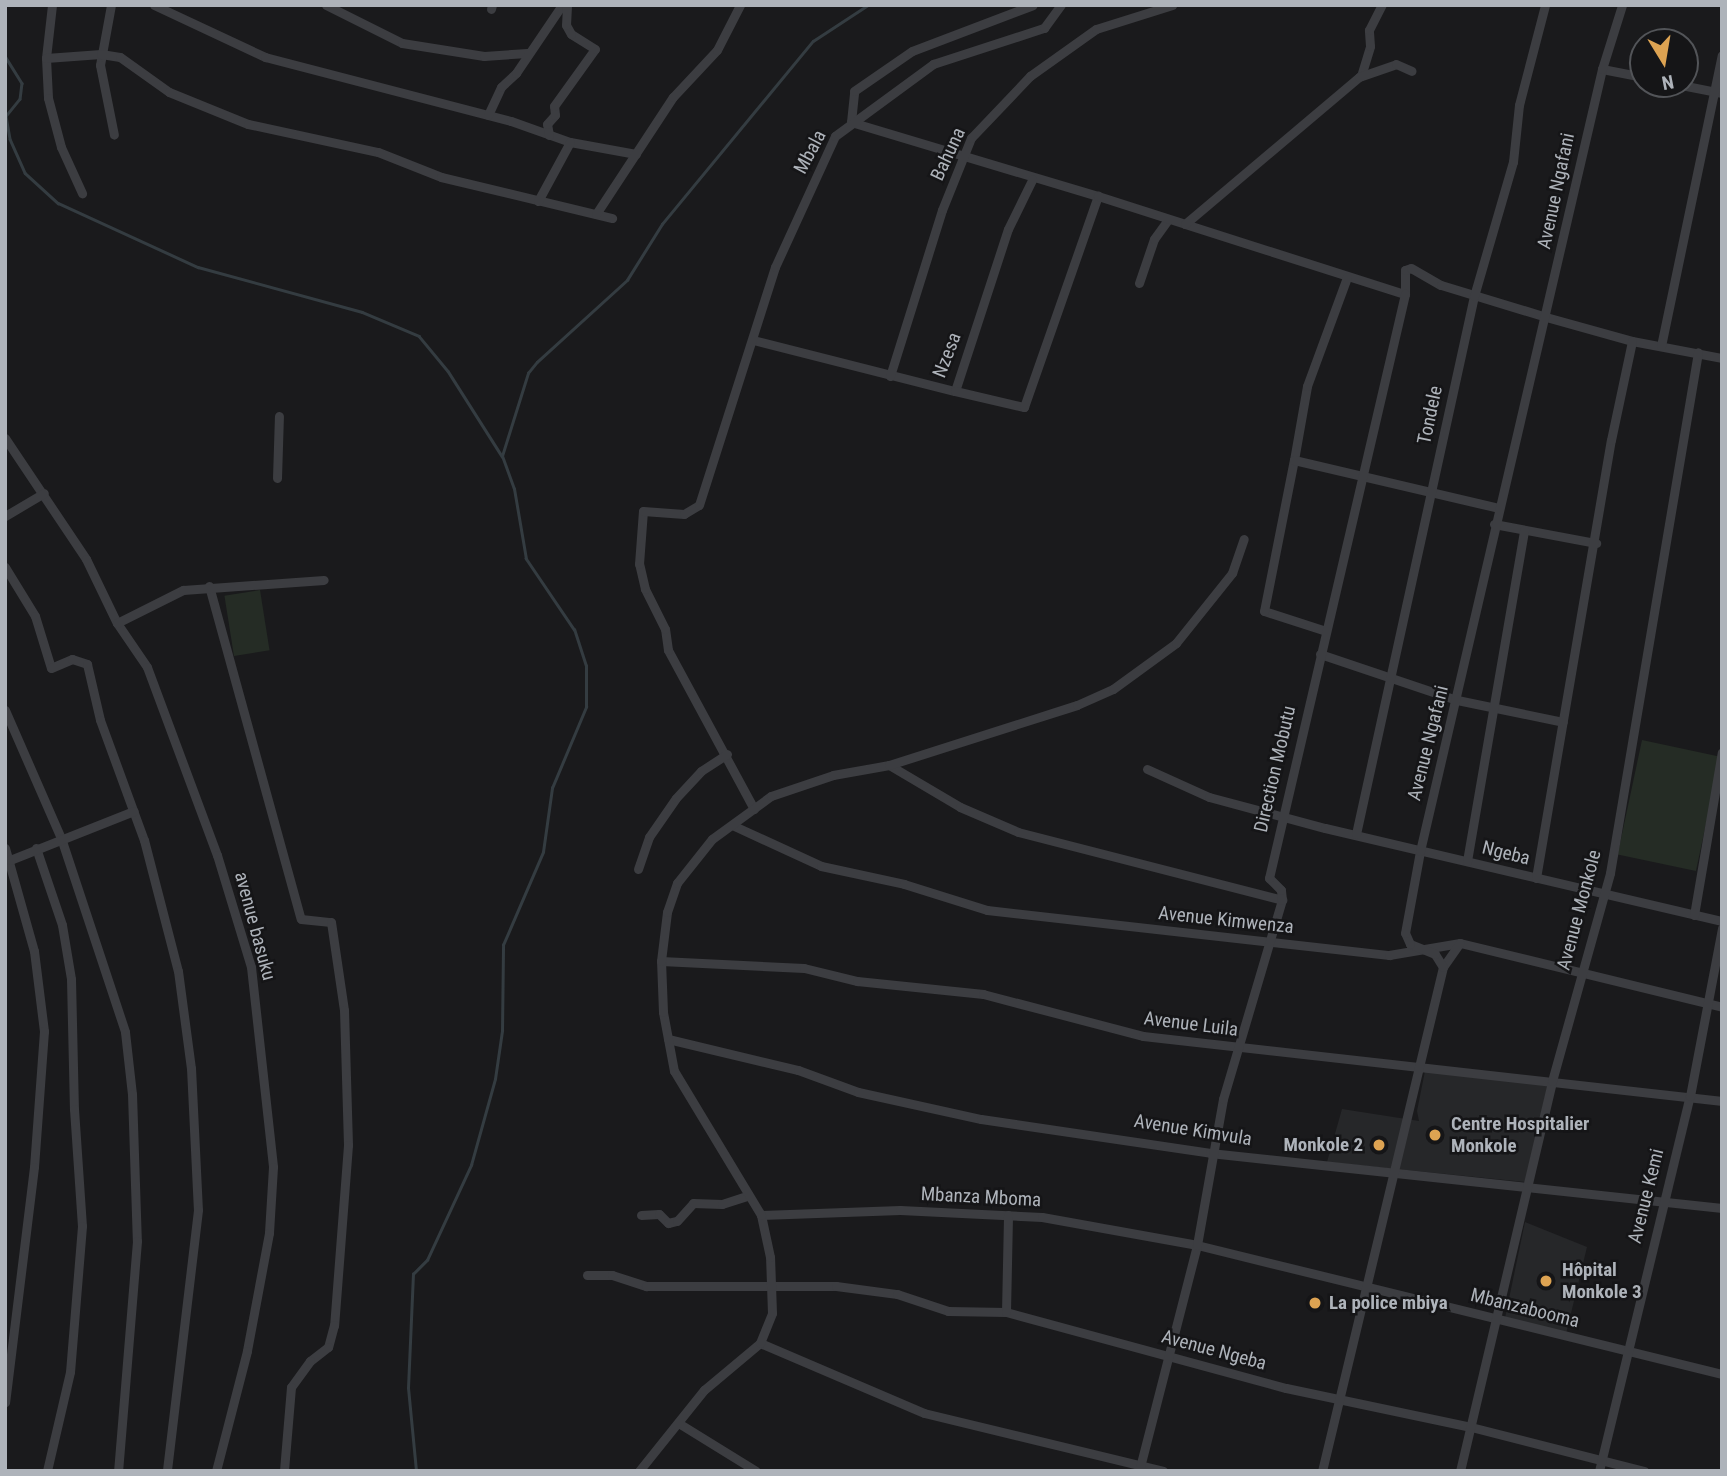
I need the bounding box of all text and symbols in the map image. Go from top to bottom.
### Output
north arrow [1629,28,1699,98]
text: N [1660,70,1676,95]
street label: Bahuna [926,124,970,184]
street label: Mbala [789,126,831,178]
street label: Avenue Ngafani [1533,131,1579,251]
street label: Nzesa [928,329,966,381]
street label: Tondele [1413,384,1447,446]
street label: Avenue Ngafani [1403,683,1453,803]
street label: Direction Mobutu [1249,704,1301,834]
street label: Ngeba [1480,836,1532,870]
street label: Avenue Monkole [1552,847,1606,973]
street label: avenue basuku [230,869,280,983]
street label: Avenue Kimwenza [1157,902,1295,938]
street label: Avenue Luila [1143,1007,1239,1041]
street label: Avenue Kimvula [1133,1109,1253,1151]
place label: Centre Hospitalier Monkole [1451,1113,1589,1157]
marker: Centre Hospitalier Monkole [1425,1125,1445,1145]
place label: Monkole 2 [1283,1134,1363,1156]
marker: Monkole 2 [1369,1135,1389,1155]
street label: Avenue Kemi [1623,1146,1669,1246]
street label: Mbanza Mboma [920,1182,1042,1212]
place label: Hôpital Monkole 3 [1562,1259,1642,1303]
marker: Hôpital Monkole 3 [1536,1271,1556,1291]
street label: Mbanzabooma [1468,1283,1582,1333]
place label: La police mbiya [1329,1292,1448,1314]
marker: La police mbiya [1307,1295,1323,1311]
street label: Avenue Ngeba [1159,1325,1269,1375]

